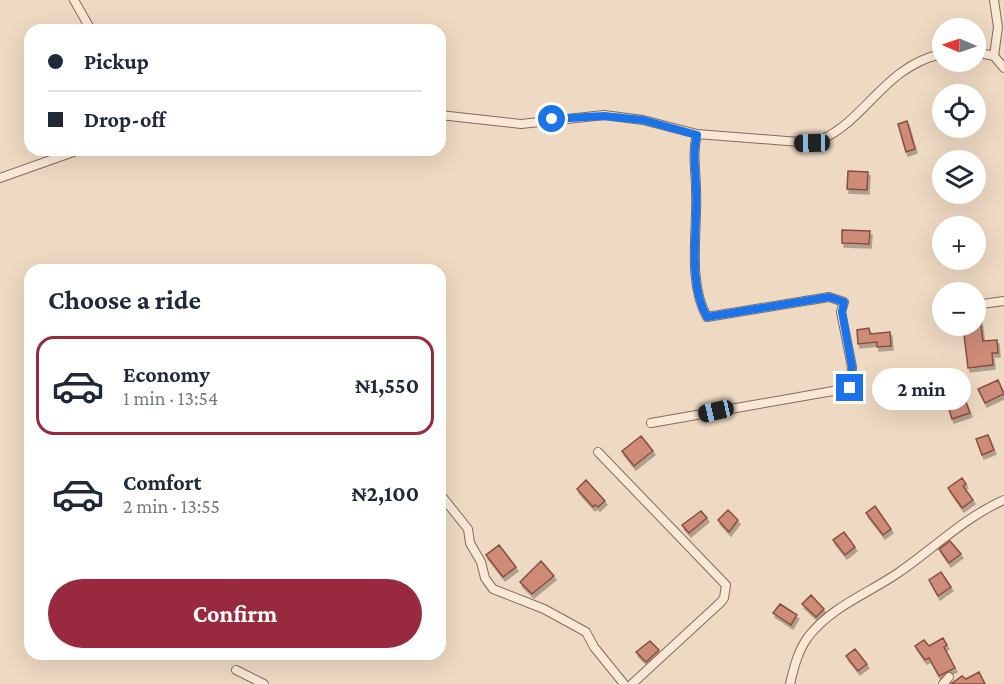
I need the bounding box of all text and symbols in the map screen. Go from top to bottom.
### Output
north arrow [932,18,986,72]
map controls [932,18,986,336]
text: Pickup [84,49,149,74]
button: locate [932,84,986,138]
route start [538,105,565,132]
text: Drop-off [84,107,166,132]
car [794,134,830,152]
button: layers [932,150,986,204]
button: + [932,216,986,270]
button: − [932,282,986,336]
text: Choose a ride [48,285,201,315]
icon: car [51,359,105,413]
text: Economy [123,362,210,387]
callout: 2 min [871,367,970,409]
text: ₦1,550 [355,373,419,398]
route end [836,374,863,401]
text: 2 min [897,378,946,400]
text: 1 min · 13:54 [123,387,218,409]
car [696,398,736,424]
icon: car [51,467,105,521]
text: Comfort [123,470,201,495]
text: ₦2,100 [352,481,419,506]
text: 2 min · 13:55 [123,495,220,517]
button: Confirm [48,579,422,648]

